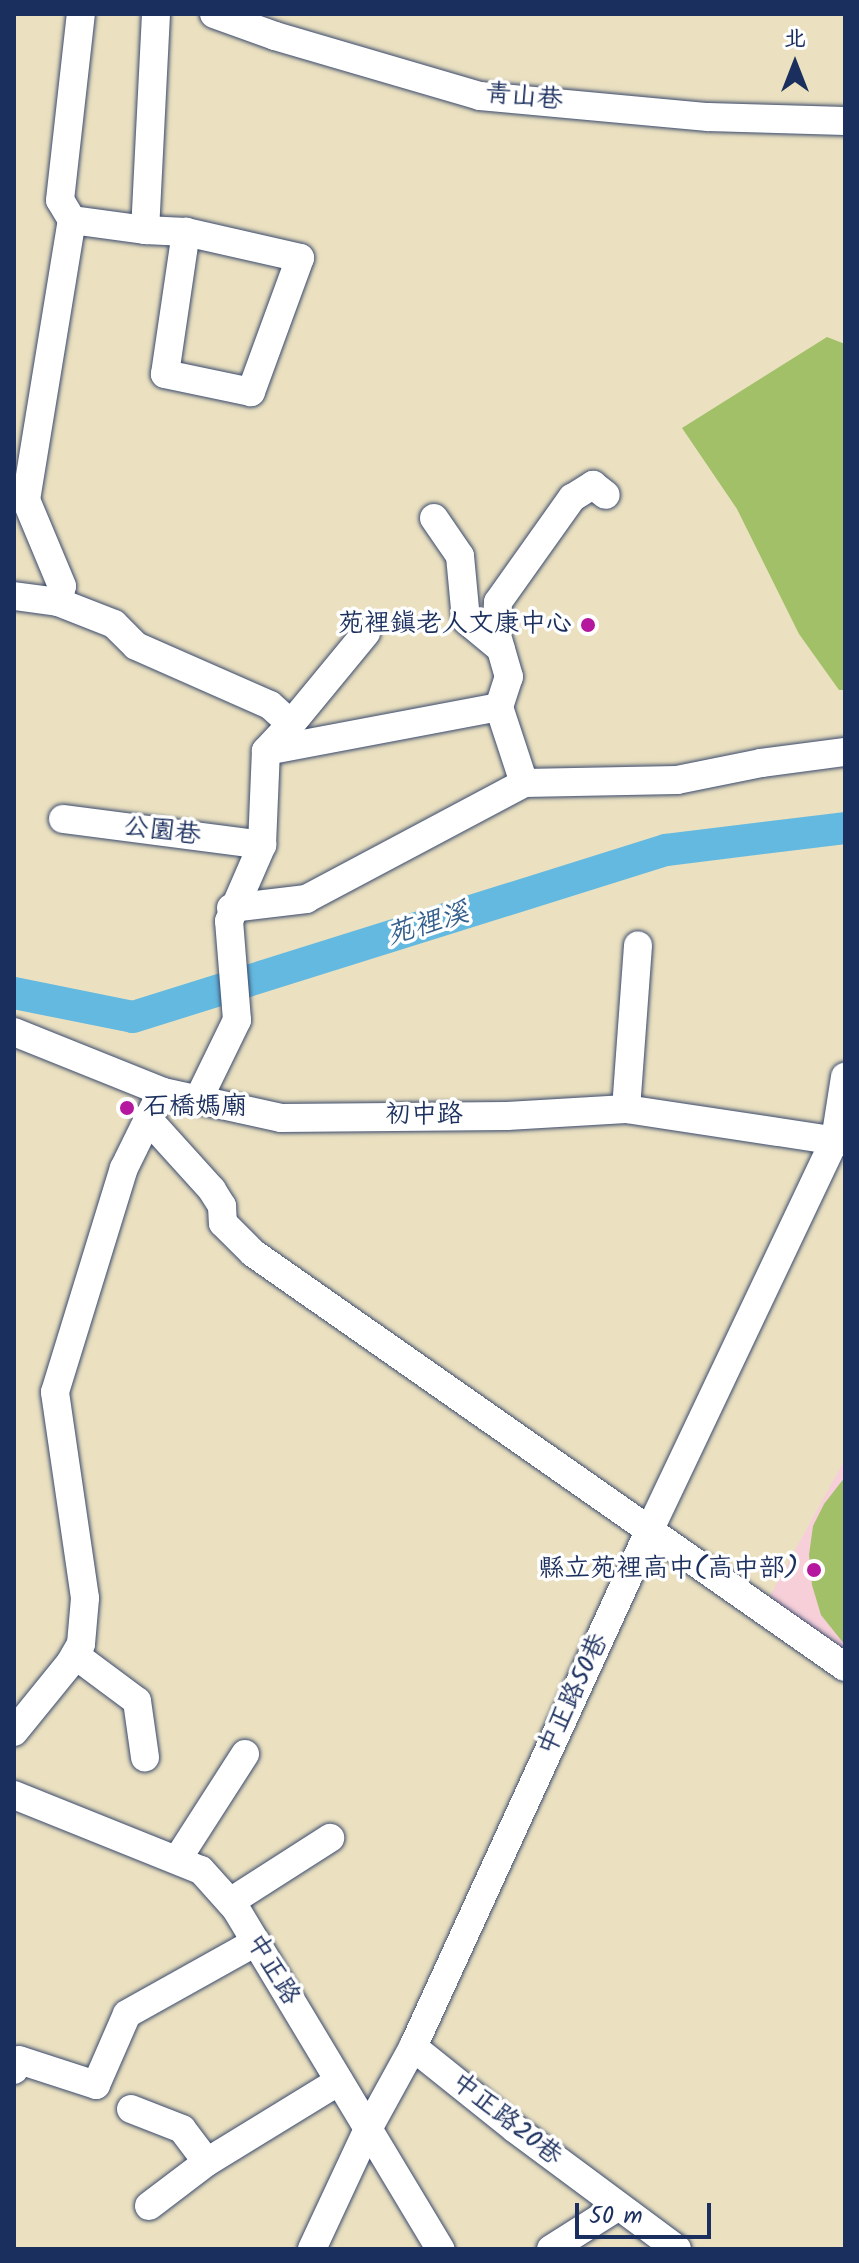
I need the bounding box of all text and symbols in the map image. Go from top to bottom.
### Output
text: 北 [784,22,806,57]
north arrow [755,24,835,104]
street label: 青山巷 [484,79,564,117]
place label: 苑裡鎮老人文康中心 [338,609,572,641]
marker: 苑裡鎮老人文康中心 [579,616,597,634]
street label: 公園巷 [121,812,203,852]
water label: 苑裡溪 [383,897,473,953]
place label: 石橋媽廟 [143,1092,247,1124]
marker: 石橋媽廟 [118,1099,136,1117]
street label: 初中路 [385,1100,463,1132]
place label: 縣立苑裡高中(高中部) [538,1554,798,1586]
marker: 縣立苑裡高中(高中部) [805,1561,823,1579]
street label: 中正路50巷 [532,1629,616,1761]
street label: 中正路 [239,1929,305,2011]
street label: 中正路20巷 [444,2067,568,2173]
scale bar [579,2187,715,2237]
text: 50 m [589,2197,643,2236]

